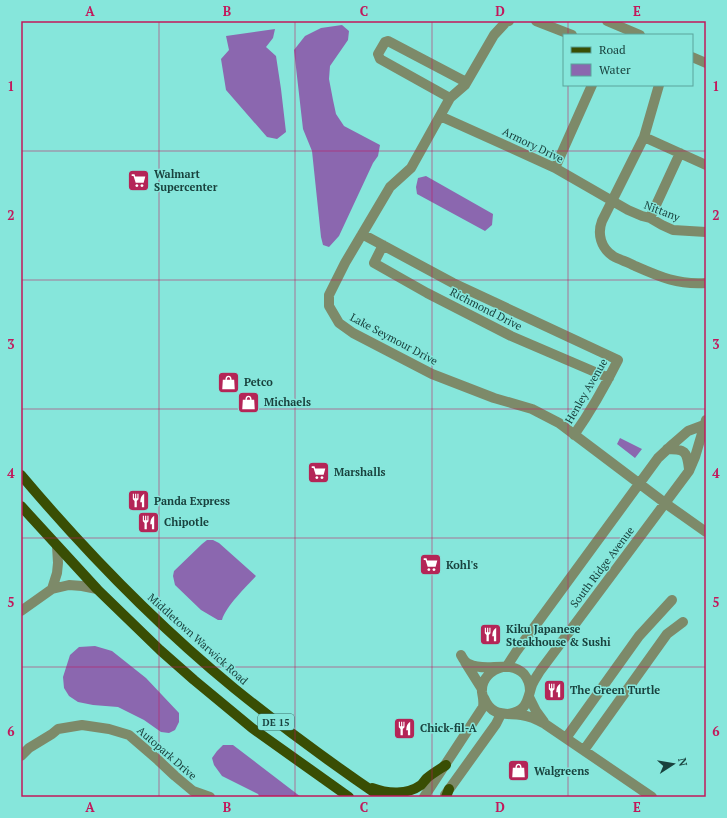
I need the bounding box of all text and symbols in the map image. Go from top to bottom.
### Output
text: A [85,2,95,20]
text: B [223,2,231,20]
text: C [360,2,368,20]
text: D [495,2,505,20]
text: E [633,2,641,20]
legend [563,34,693,86]
text: Road [599,42,626,57]
text: Water [599,62,631,77]
text: 1 [7,77,15,95]
text: 1 [712,77,720,95]
street label: Armory Drive [500,124,566,166]
supermarket icon: Walmart Supercenter [126,167,152,193]
place label: Walmart Supercenter [154,167,218,194]
street label: Nittany [642,198,682,224]
text: 2 [7,206,15,224]
text: 2 [712,206,720,224]
street label: Richmond Drive [448,285,525,333]
street label: Lake Seymour Drive [348,310,441,368]
text: 3 [7,335,15,353]
text: 3 [712,335,720,353]
street label: Henley Avenue [562,356,610,426]
shop icon: Petco [215,369,241,395]
place label: Petco [244,375,273,389]
shop icon: Michaels [236,389,262,415]
place label: Michaels [264,395,311,409]
supermarket icon: Marshalls [305,459,331,485]
text: 4 [7,464,15,482]
text: 4 [712,464,720,482]
place label: Marshalls [334,465,386,479]
restaurant icon: Panda Express [125,488,151,514]
place label: Panda Express [154,494,230,508]
restaurant icon: Chipotle [136,509,162,535]
place label: Chipotle [164,515,209,529]
street label: South Ridge Avenue [567,523,637,610]
supermarket icon: Kohl's [417,552,443,578]
place label: Kohl's [446,558,478,572]
street label: Middletown Warwick Road [145,590,251,688]
text: 5 [7,593,15,611]
text: 5 [712,593,720,611]
restaurant icon: Kiku Japanese Steakhouse & Sushi [478,622,504,648]
place label: Kiku Japanese Steakhouse & Sushi [506,622,611,649]
restaurant icon: The Green Turtle [542,677,568,703]
place label: The Green Turtle [570,683,660,697]
road number: DE 15 [258,714,294,730]
restaurant icon: Chick-fil-A [392,715,418,741]
place label: Chick-fil-A [420,721,478,735]
text: 6 [7,722,15,740]
text: 6 [712,722,720,740]
street label: Autopark Drive [134,723,200,783]
north arrow [653,744,693,784]
text: N [675,756,691,768]
shop icon: Walgreens [506,758,532,784]
place label: Walgreens [534,764,589,778]
text: A [85,798,95,816]
text: B [223,798,231,816]
text: C [360,798,368,816]
text: D [495,798,505,816]
text: E [633,798,641,816]

